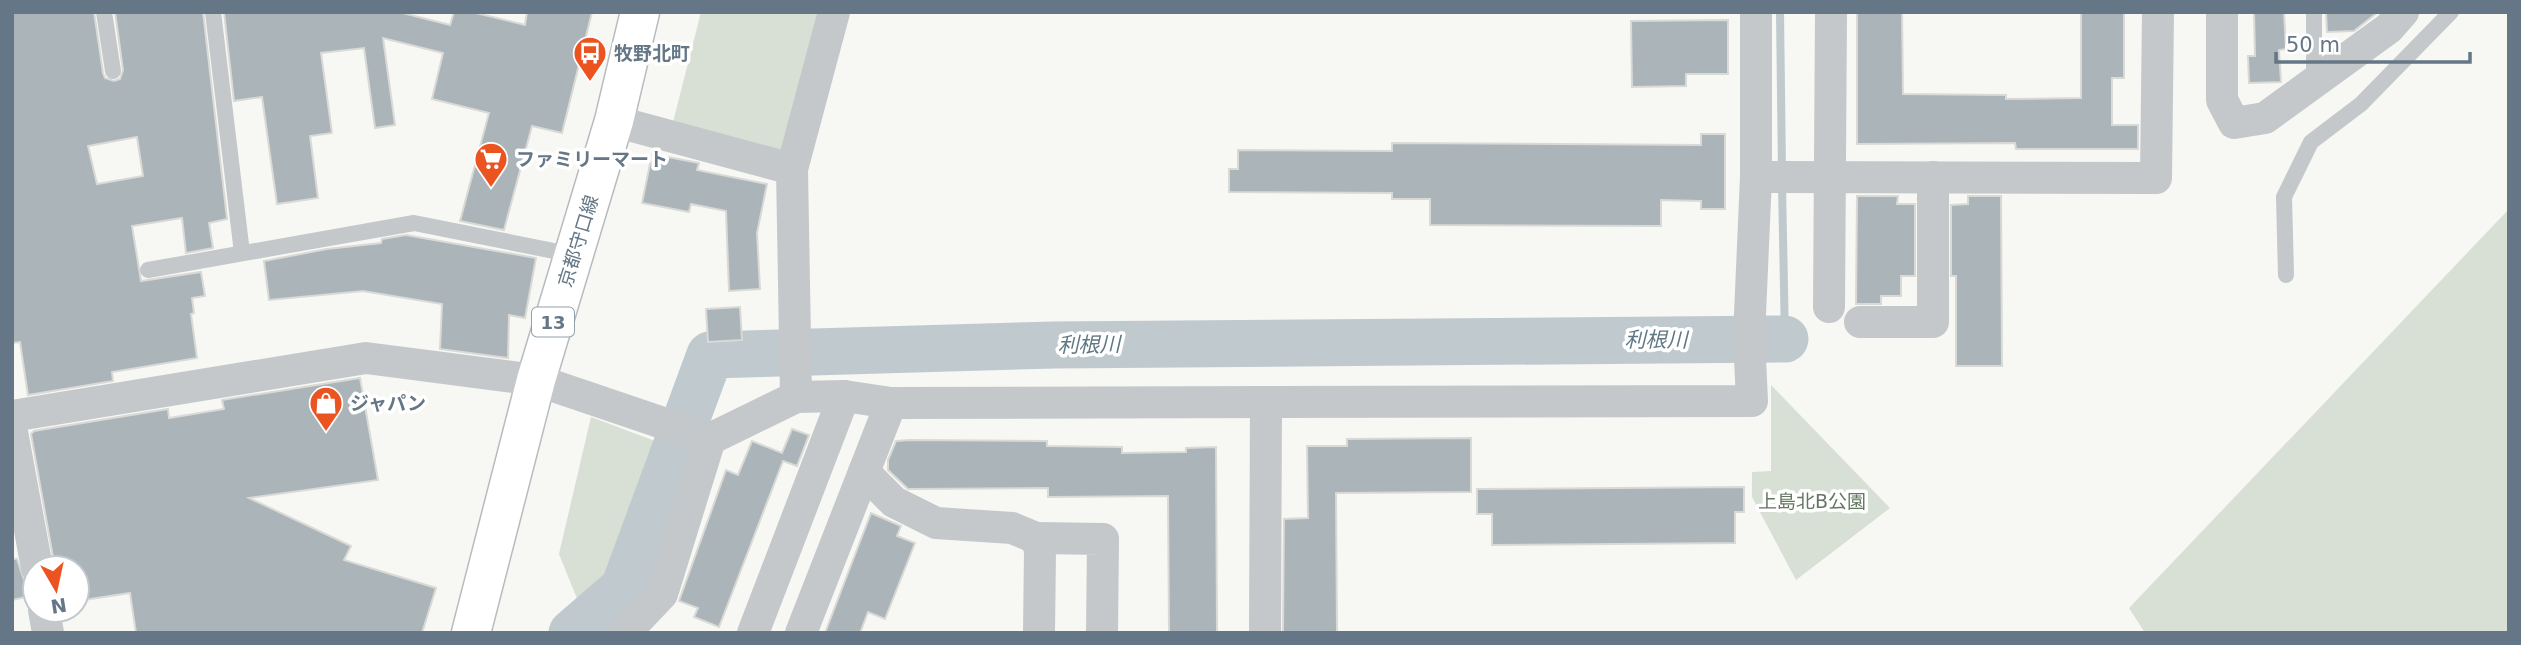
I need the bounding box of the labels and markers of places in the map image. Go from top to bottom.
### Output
bus stop icon: 牧野北町 [571,34,609,83]
place label: 牧野北町 [614,42,690,64]
supermarket icon: ファミリーマート [472,140,510,189]
place label: ファミリーマート [516,148,668,170]
shop icon: ジャパン [307,384,345,433]
place label: ジャパン [350,392,426,414]

